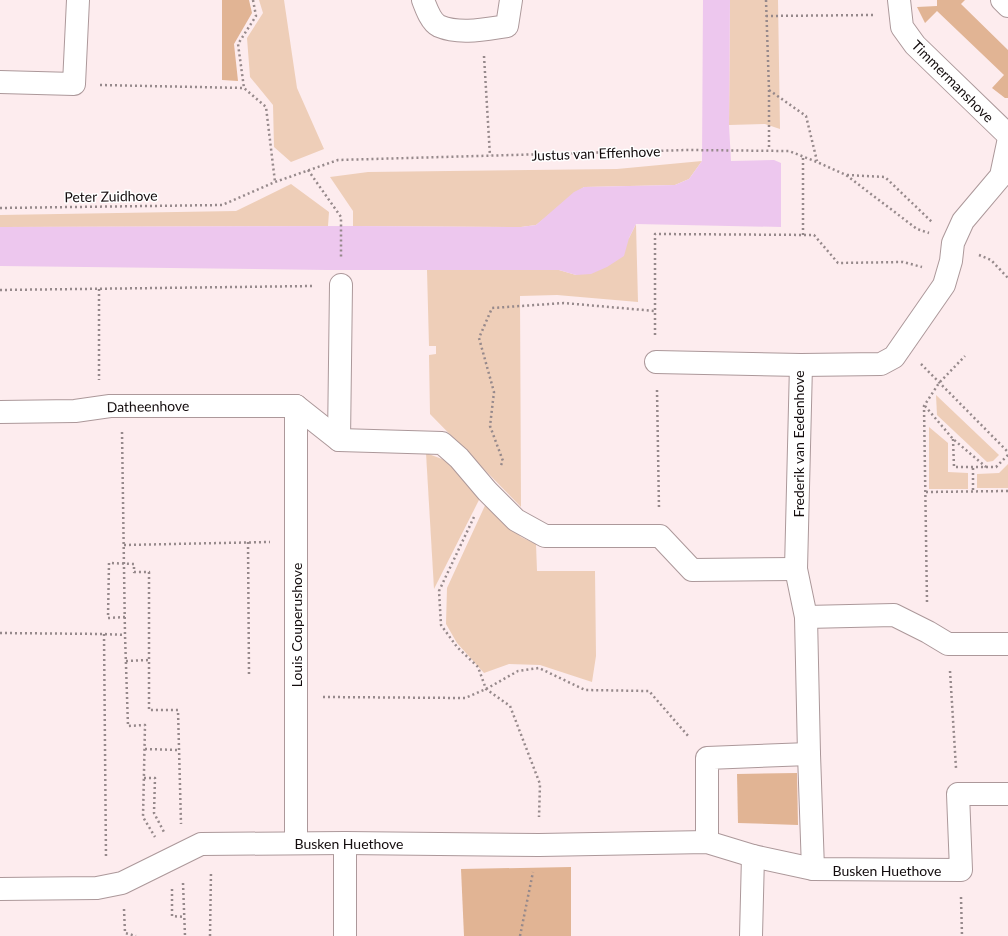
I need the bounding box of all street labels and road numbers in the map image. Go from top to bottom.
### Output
street label: Timmermanshove [908,36,998,126]
street label: Justus van Effenhove [531,142,661,164]
street label: Peter Zuidhove [64,187,158,205]
street label: Frederik van Eedenhove [790,370,807,518]
street label: Datheenhove [106,397,190,415]
street label: Louis Couperushove [288,563,305,687]
street label: Busken Huethove [295,835,403,852]
street label: Busken Huethove [833,862,941,879]

